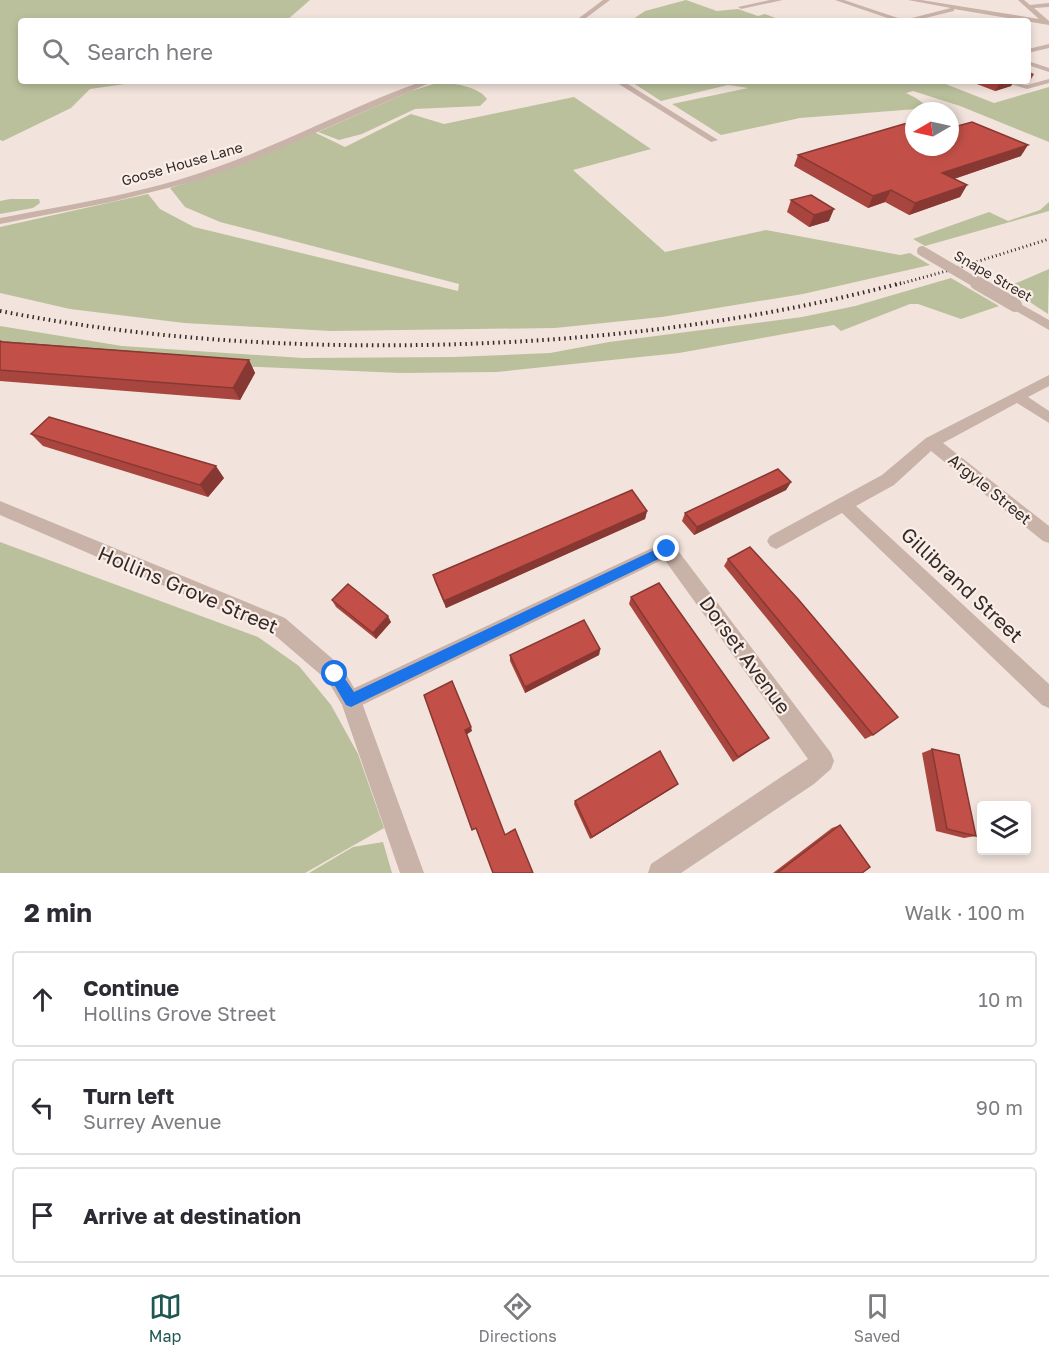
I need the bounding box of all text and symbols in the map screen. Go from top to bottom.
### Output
search box [18,18,1031,84]
icon: search [39,35,72,68]
text: Search here [87,38,213,65]
north arrow [905,102,959,156]
street label: Goose House Lane [119,138,244,189]
street label: Snape Street [951,246,1035,305]
street label: Argyle Street [944,449,1036,529]
street label: Gillibrand Street [897,522,1029,647]
route end [653,535,679,561]
street label: Hollins Grove Street [95,540,282,638]
street label: Dorset Avenue [695,591,797,718]
route start [321,660,347,686]
map controls [977,801,1031,855]
button: layers [977,801,1031,855]
text: 2 min [24,897,92,928]
text: Walk · 100 m [904,900,1025,924]
text: Continue [83,974,179,1001]
icon: ahead [26,983,59,1016]
text: 10 m [978,987,1023,1011]
text: Hollins Grove Street [83,1001,276,1025]
text: Turn left [83,1082,174,1109]
icon: left [26,1091,59,1124]
text: 90 m [976,1095,1023,1119]
text: Surrey Avenue [83,1109,221,1133]
icon: arrive [26,1199,59,1232]
text: Arrive at destination [83,1202,301,1229]
tab: Map [149,1290,182,1346]
tab: Directions [479,1290,557,1346]
tab: Saved [854,1290,900,1346]

